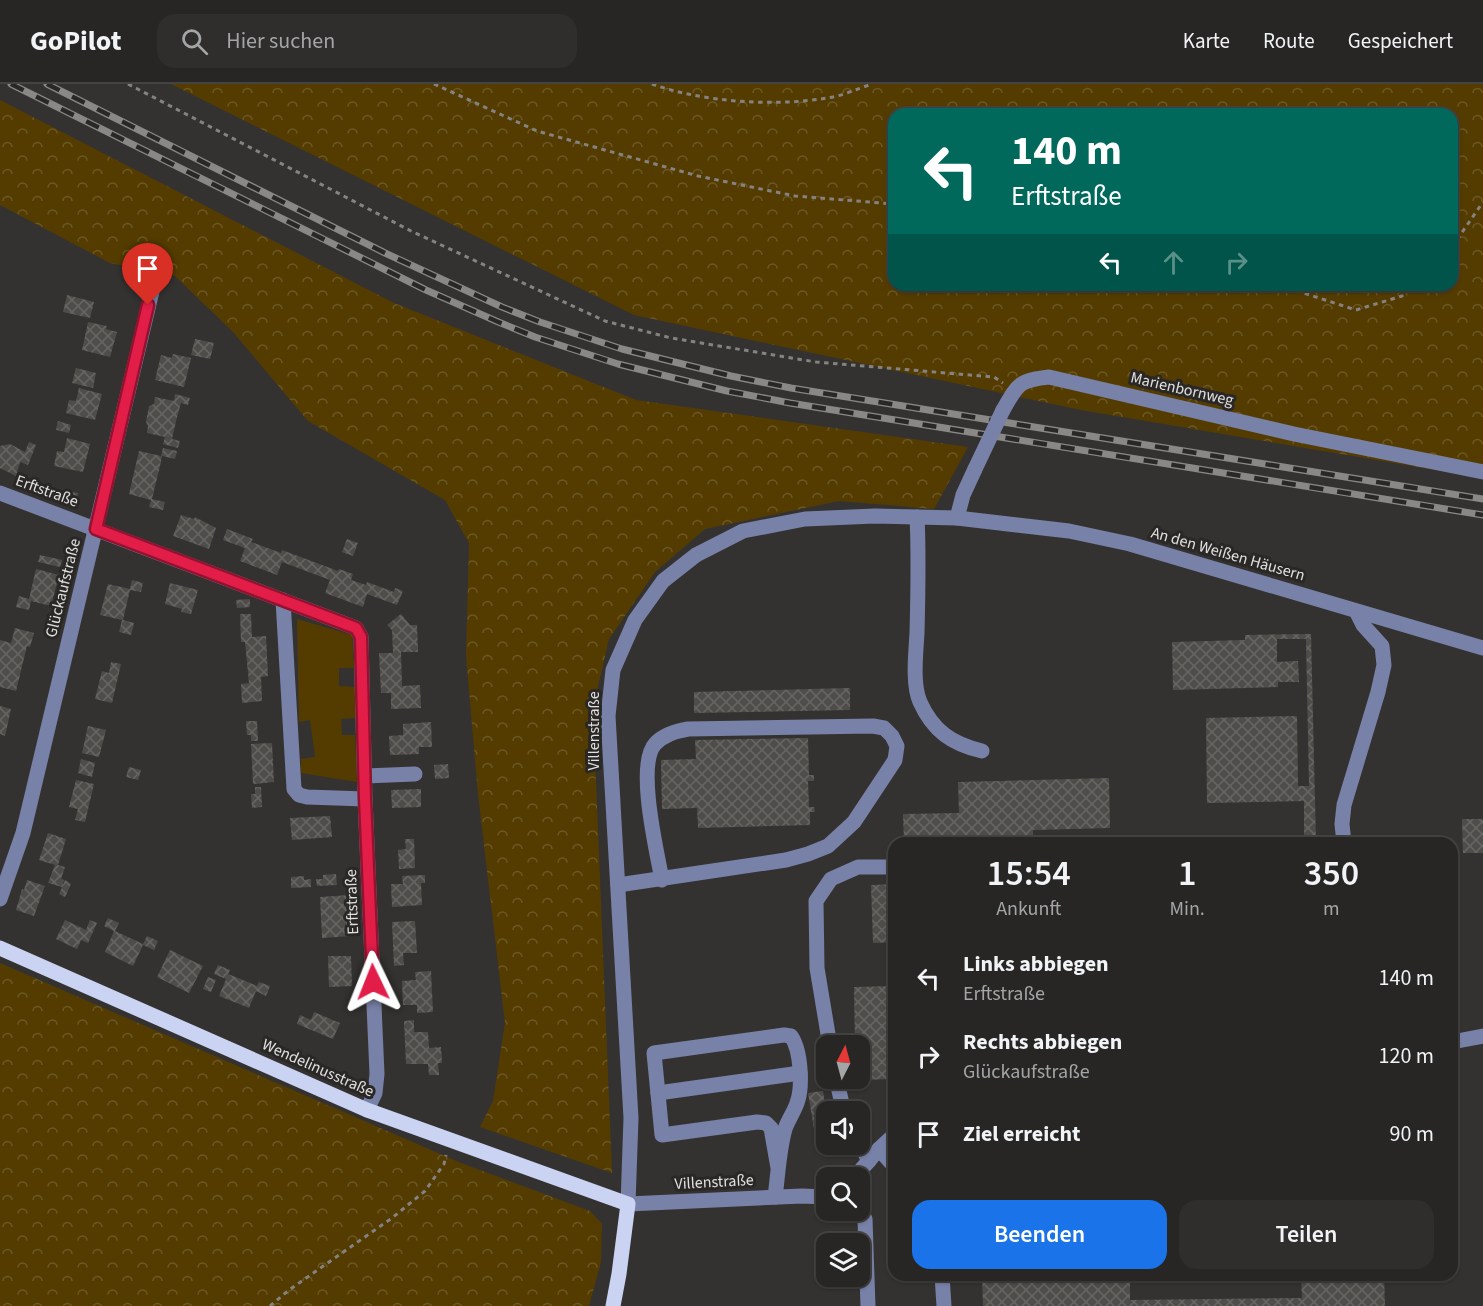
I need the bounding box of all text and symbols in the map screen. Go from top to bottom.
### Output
search box [157,14,577,68]
text: GoPilot [30,21,121,61]
icon: search [178,25,211,58]
text: Hier suchen [226,25,335,57]
text: Karte [1183,26,1230,56]
text: Route [1263,26,1315,56]
text: Gespeichert [1348,26,1453,56]
text: 140 m [1011,121,1122,181]
icon: left [912,132,990,210]
text: Erftstraße [1011,177,1122,216]
pin [122,243,173,305]
icon: left [1094,246,1127,279]
icon: ahead [1157,246,1190,279]
icon: right [1220,246,1253,279]
icon: arrive [131,252,164,285]
street label: Marienbornweg [1128,366,1236,412]
street label: Erftstraße [12,469,82,513]
street label: An den Weißen Häusern [1148,521,1308,587]
street label: Glückaufstraße [40,536,86,640]
street label: Villenstraße [583,691,605,771]
text: 15:54 [987,848,1071,899]
text: 1 [1178,848,1196,899]
text: 350 [1304,848,1359,899]
street label: Erftstraße [340,869,364,935]
text: Ankunft [996,895,1061,923]
text: Min. [1169,895,1205,923]
text: m [1323,895,1340,923]
text: Links abbiegen [963,948,1109,980]
position arrow [341,950,405,1014]
icon: left [912,962,945,995]
text: 140 m [1379,962,1434,994]
text: Erftstraße [963,980,1045,1008]
text: Rechts abbiegen [963,1026,1122,1058]
street label: Wendelinusstraße [259,1033,378,1103]
north arrow [816,1035,870,1089]
map controls [816,1035,870,1287]
icon: right [912,1040,945,1073]
text: 120 m [1379,1040,1434,1072]
text: Glückaufstraße [963,1058,1090,1086]
button: sound [816,1101,870,1155]
icon: arrive [912,1118,945,1151]
text: Ziel erreicht [963,1118,1081,1150]
text: 90 m [1389,1118,1434,1150]
button: search [816,1167,870,1221]
street label: Villenstraße [674,1169,754,1195]
button: Beenden [912,1200,1167,1269]
button: Teilen [1179,1200,1434,1269]
button: layers [816,1233,870,1287]

